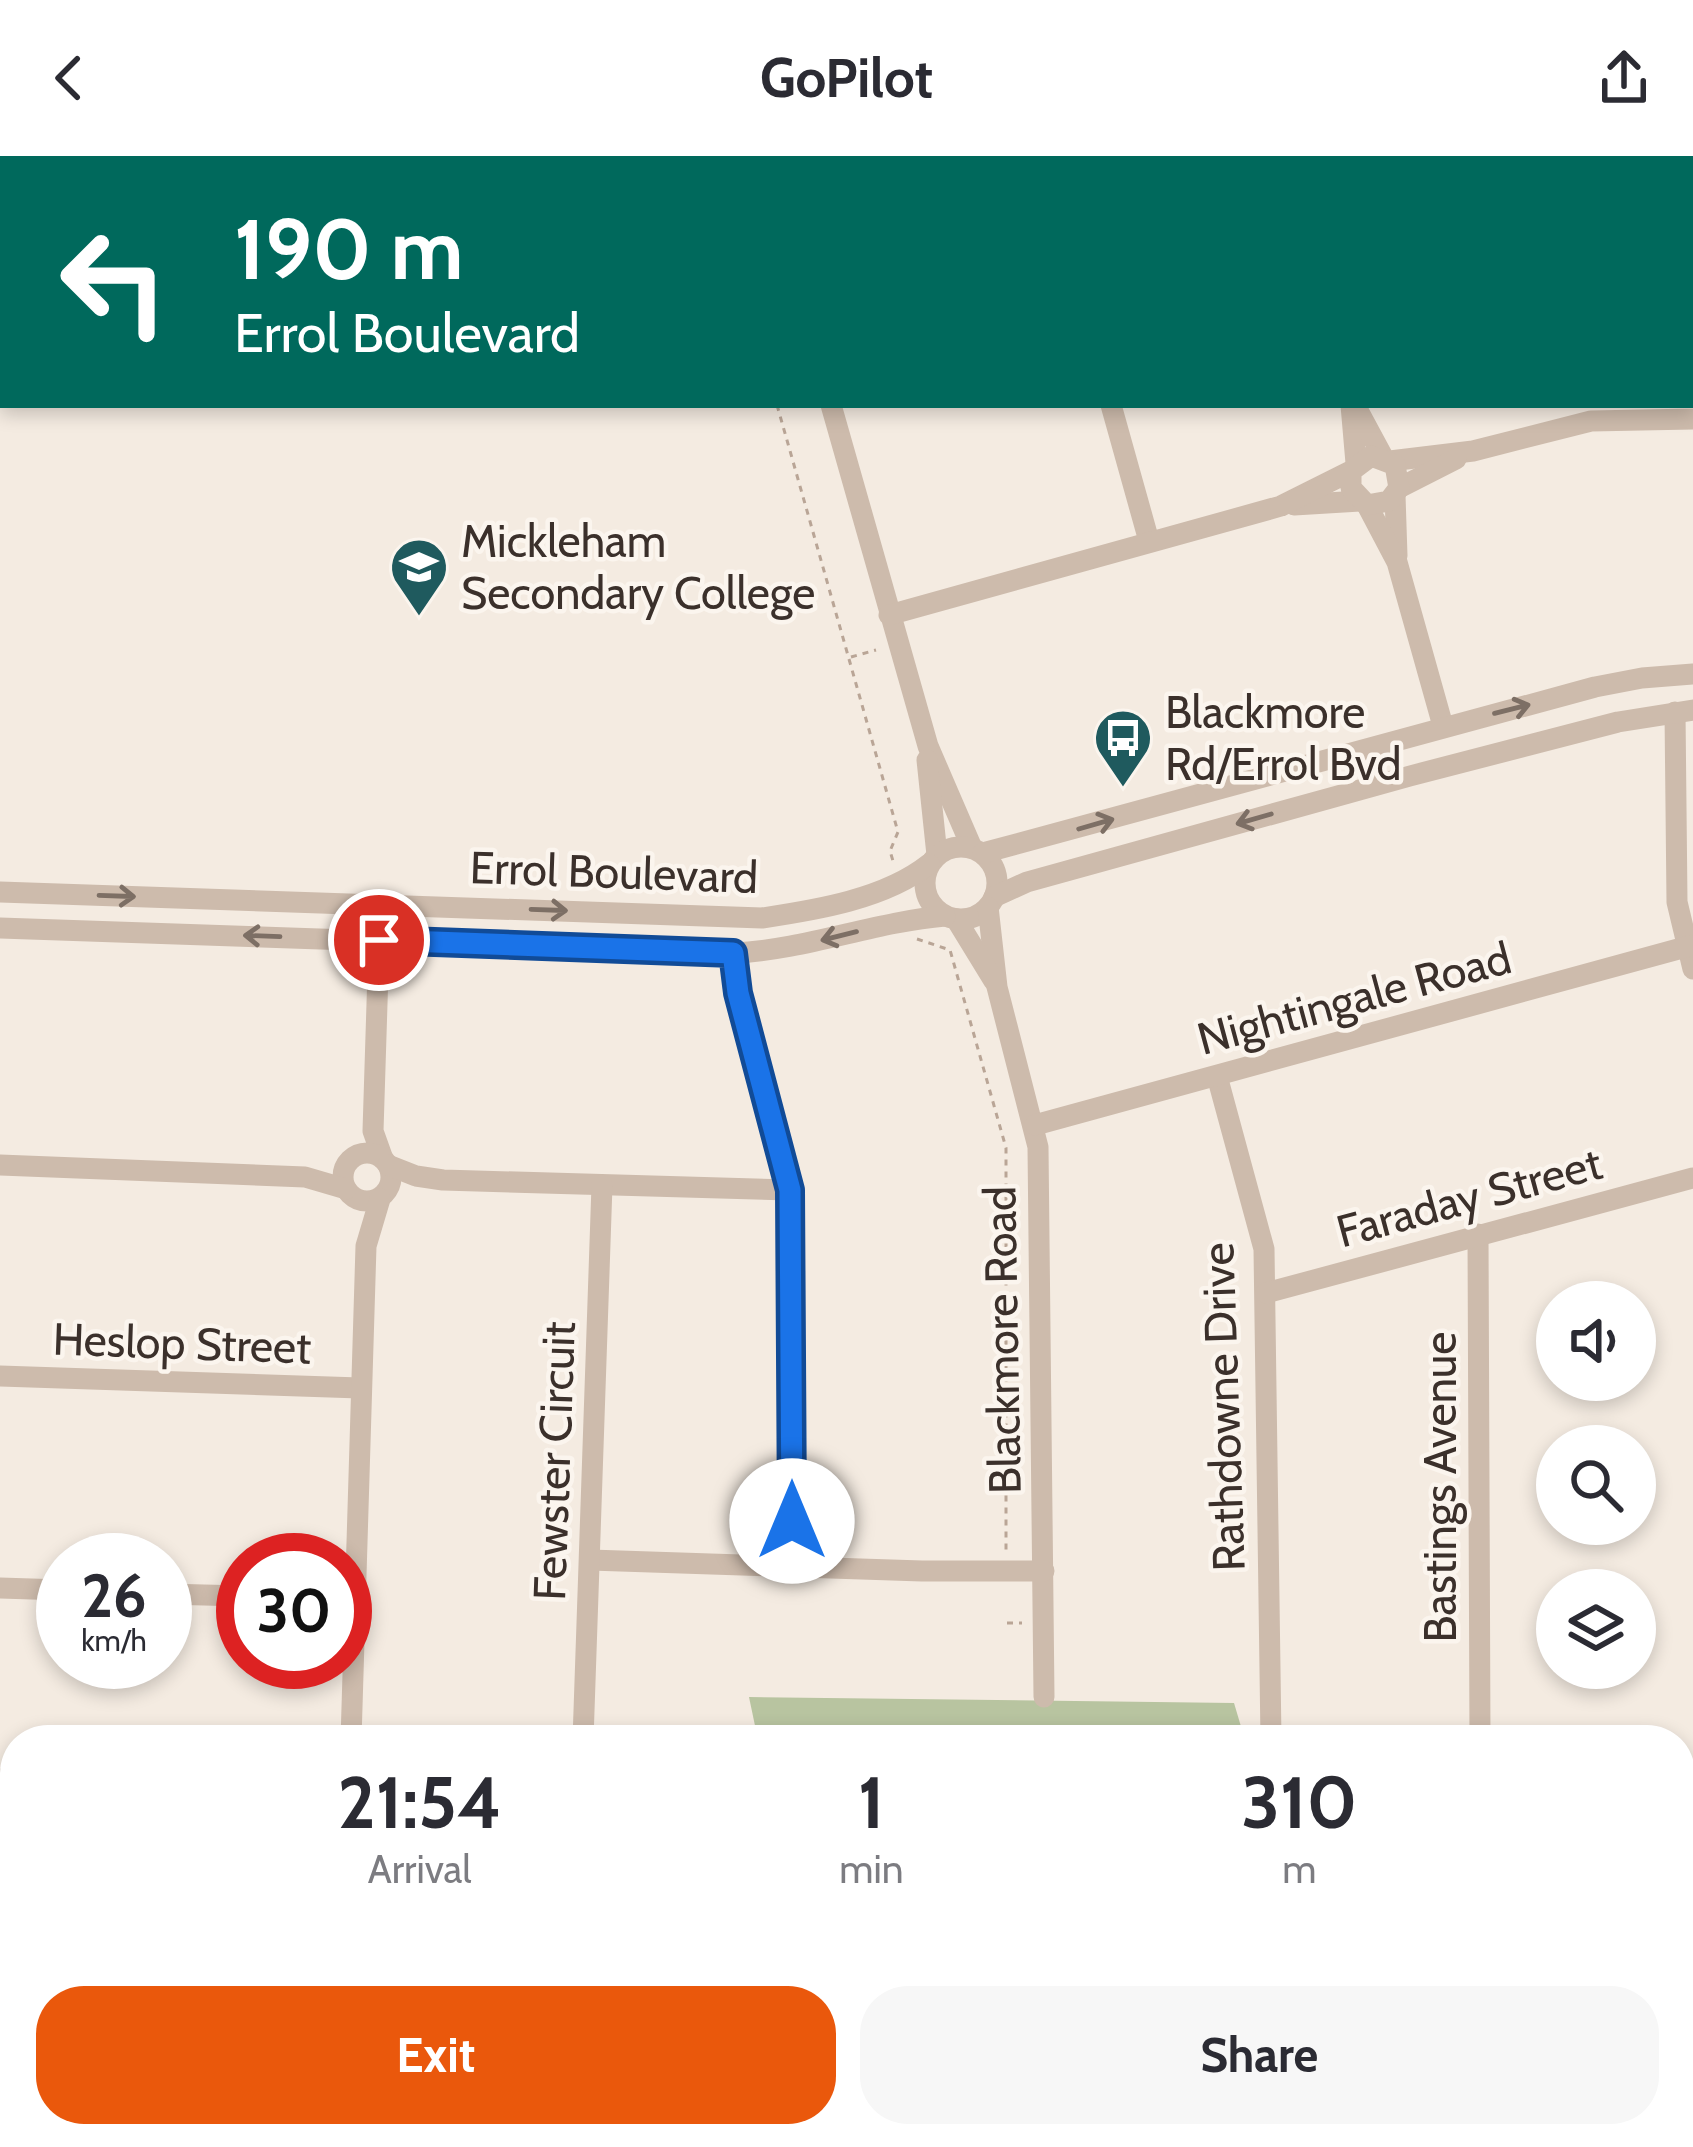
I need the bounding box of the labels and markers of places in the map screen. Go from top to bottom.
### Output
place label: Mickleham Secondary College [461,514,815,620]
school or university icon: Mickleham Secondary College [388,536,450,618]
place label: Blackmore Rd/Errol Bvd [1165,685,1401,791]
bus stop icon: Blackmore Rd/Errol Bvd [1092,707,1154,789]
pin [328,889,430,991]

